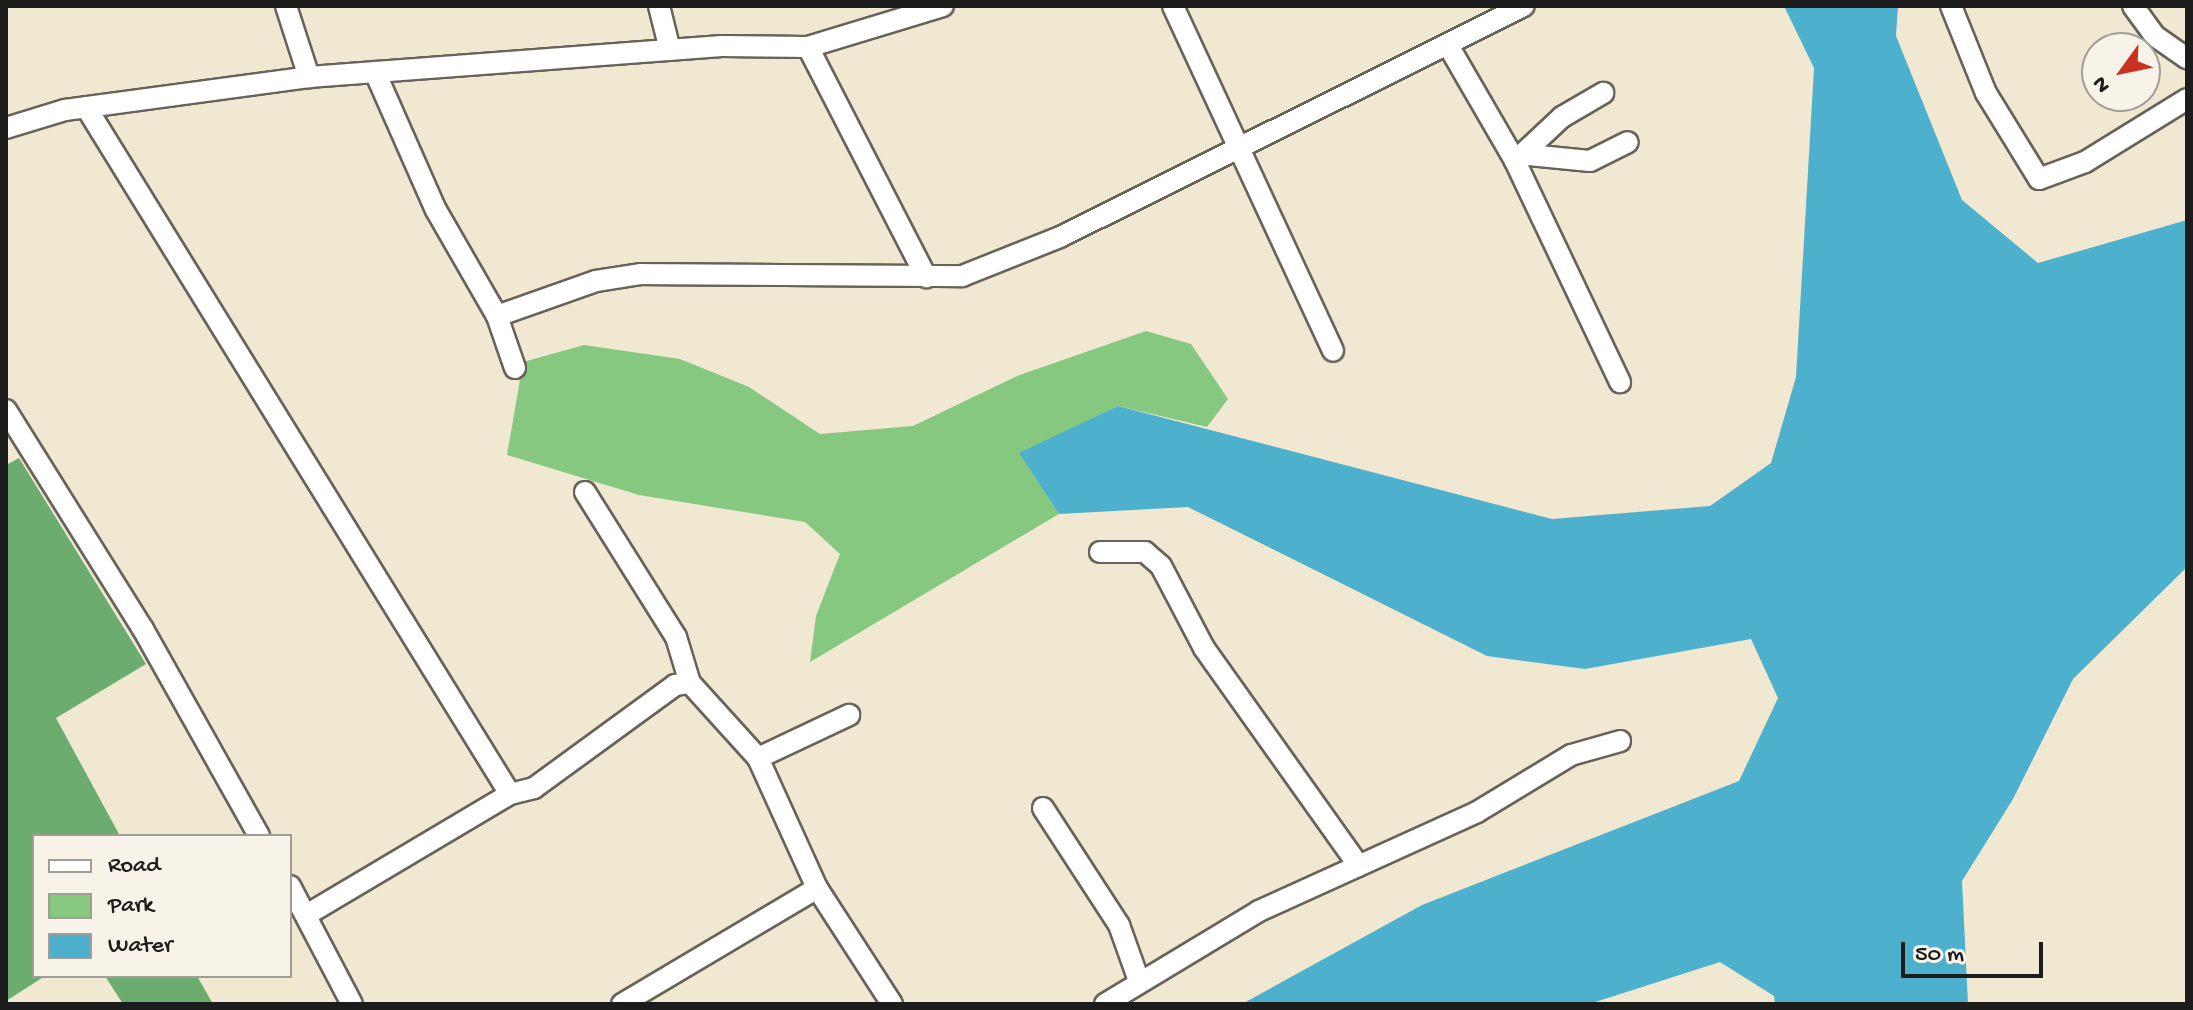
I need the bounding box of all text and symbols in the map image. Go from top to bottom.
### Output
north arrow [2081,32,2161,112]
text: N [2088,71,2117,97]
legend [32,834,292,978]
text: Road [108,852,160,881]
text: Park [108,892,154,921]
scale bar [1905,926,2047,976]
text: Water [108,932,172,961]
text: 50 m [1915,941,1964,970]

